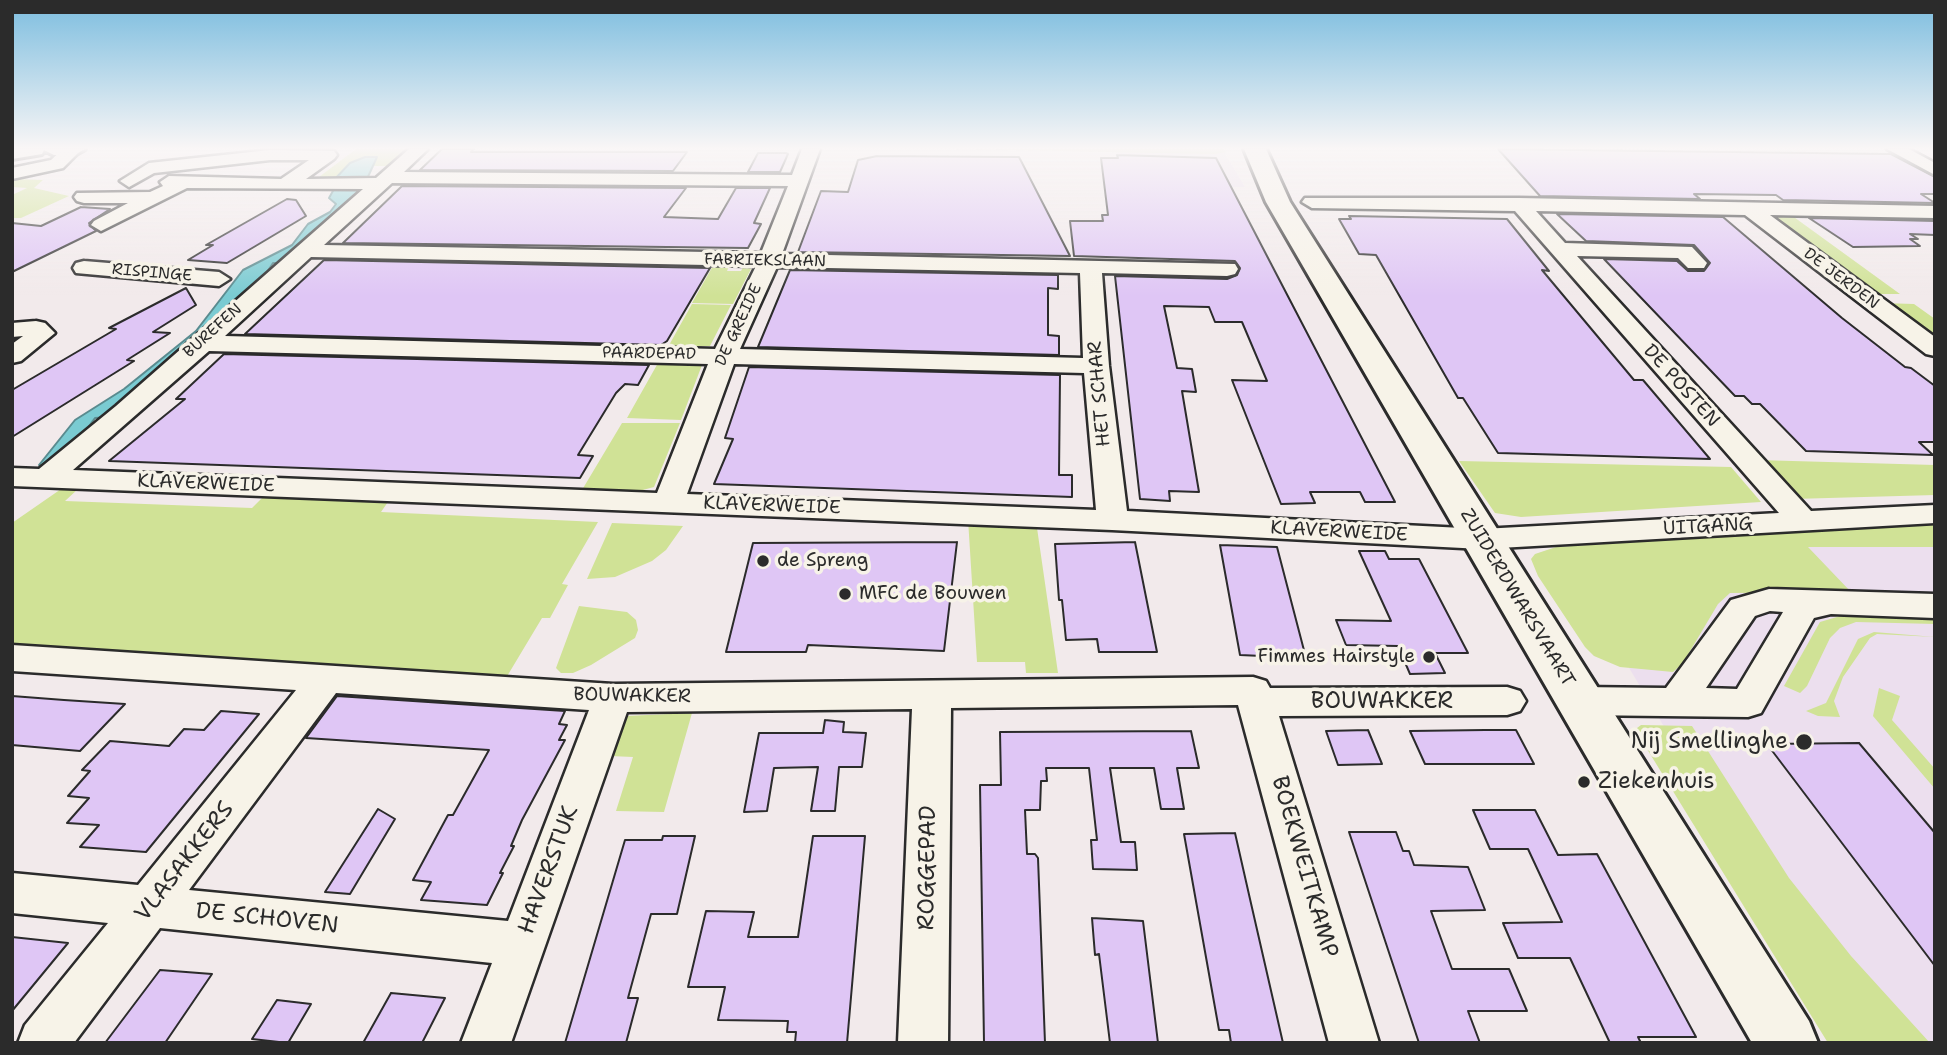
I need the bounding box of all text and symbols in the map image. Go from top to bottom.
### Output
street label: DE JERDEN [1799,244,1883,314]
street label: FABRIEKSLAAN [704,250,826,272]
street label: RISPINGE [111,260,193,286]
street label: DE GREIDE [712,281,766,369]
street label: BUREFEN [180,300,246,362]
street label: HET SCHAR [1084,340,1116,448]
street label: DE POSTEN [1638,340,1724,432]
street label: PAARDEPAD [602,344,696,364]
street label: KLAVERWEIDE [137,470,275,498]
street label: KLAVERWEIDE [703,492,841,520]
street label: ZUIDERDWARSVAART [1455,505,1579,691]
street label: UITGANG [1662,513,1754,541]
street label: KLAVERWEIDE [1270,517,1408,547]
place label: de Spreng [777,550,868,572]
marker: de Spreng [755,553,771,569]
place label: MFC de Bouwen [859,583,1006,605]
marker: MFC de Bouwen [837,586,853,602]
place label: Fimmes Hairstyle [1258,646,1415,668]
marker: Fimmes Hairstyle [1421,649,1437,665]
street label: BOUWAKKER [573,684,691,708]
street label: BOUWAKKER [1311,688,1453,716]
place label: Nij Smellinghe [1630,728,1788,756]
marker: Nij Smellinghe [1794,732,1814,752]
place label: Ziekenhuis [1598,768,1715,796]
street label: BOEKWEITKAMP [1265,773,1343,961]
marker: Ziekenhuis [1576,774,1592,790]
street label: VLASAKKERS [130,797,240,927]
street label: HAVERSTUK [513,802,585,938]
street label: ROGGEPAD [913,805,943,931]
street label: DE SCHOVEN [194,898,340,940]

